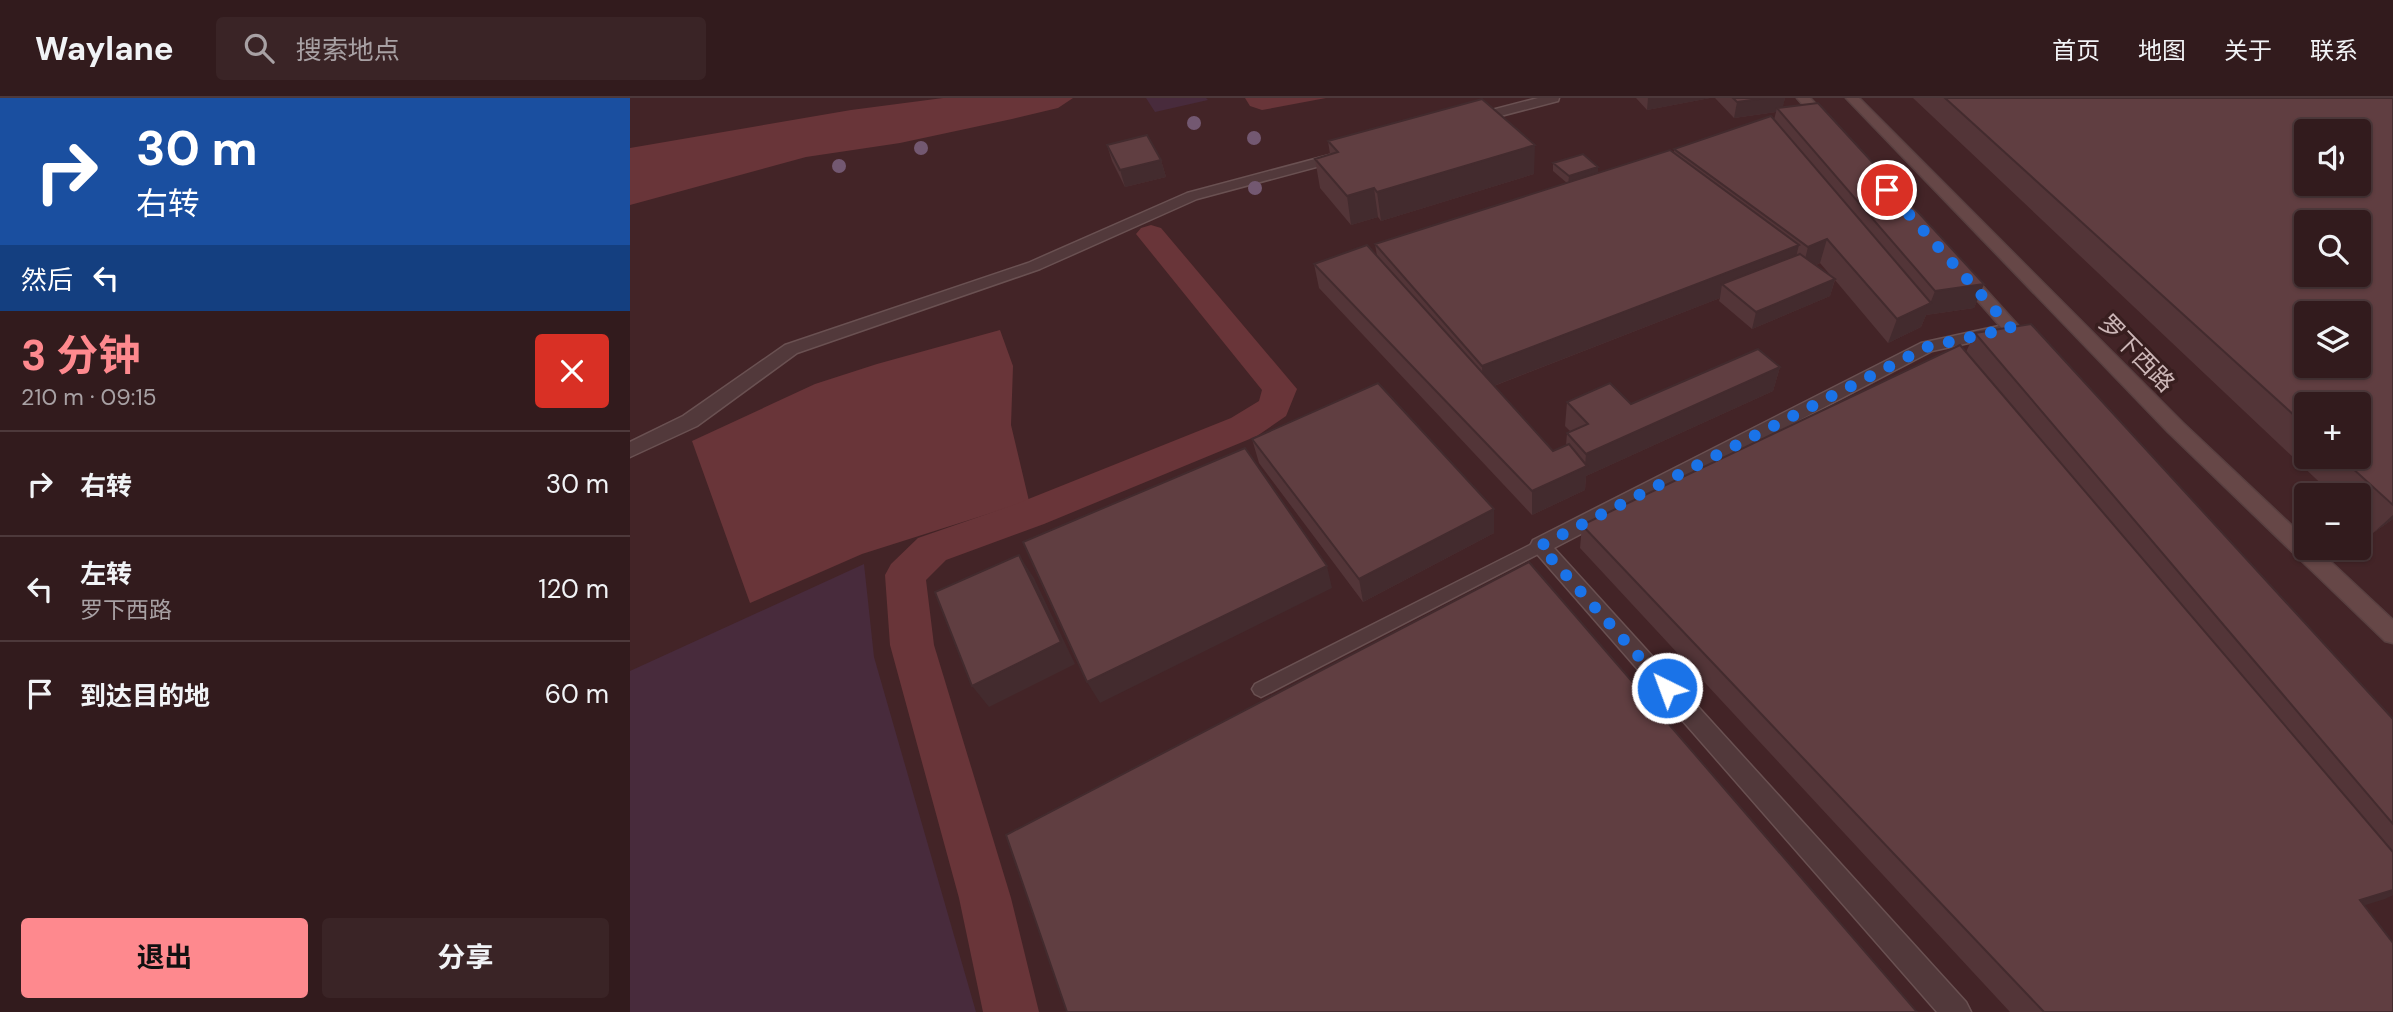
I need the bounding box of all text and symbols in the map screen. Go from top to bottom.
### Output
search box [216,17,706,80]
text: Waylane [35,27,174,70]
icon: search [240,29,278,67]
text: 搜索地点 [296,33,400,67]
text: 首页 [2052,35,2100,66]
text: 地图 [2138,35,2186,66]
text: 关于 [2224,35,2272,66]
text: 联系 [2310,35,2358,66]
text: 30 m [136,116,258,180]
map controls [2294,119,2371,560]
button: sound [2294,119,2371,196]
icon: right [21,126,112,217]
pin [1857,160,1917,220]
icon: arrive [1868,171,1906,209]
text: 右转 [136,183,200,225]
button: search [2294,210,2371,287]
icon: left [87,259,125,297]
text: 然后 [21,263,73,297]
button: layers [2294,301,2371,378]
street label: 罗下西路 [2093,308,2181,398]
text: 3 分钟 [21,328,140,383]
button: close [535,334,609,408]
text: 210 m · 09:15 [21,382,157,412]
button: + [2294,392,2371,469]
icon: right [21,465,59,503]
text: 30 m [546,467,609,501]
text: 右转 [80,469,132,503]
button: − [2294,483,2371,560]
text: 左转 [80,557,132,591]
icon: left [21,570,59,608]
text: 120 m [538,572,609,606]
text: 罗下西路 [80,595,172,625]
position arrow [1630,651,1704,725]
icon: arrive [21,675,59,713]
text: 60 m [545,677,609,711]
text: 到达目的地 [80,679,210,713]
button: 退出 [21,918,308,998]
button: 分享 [322,918,609,998]

